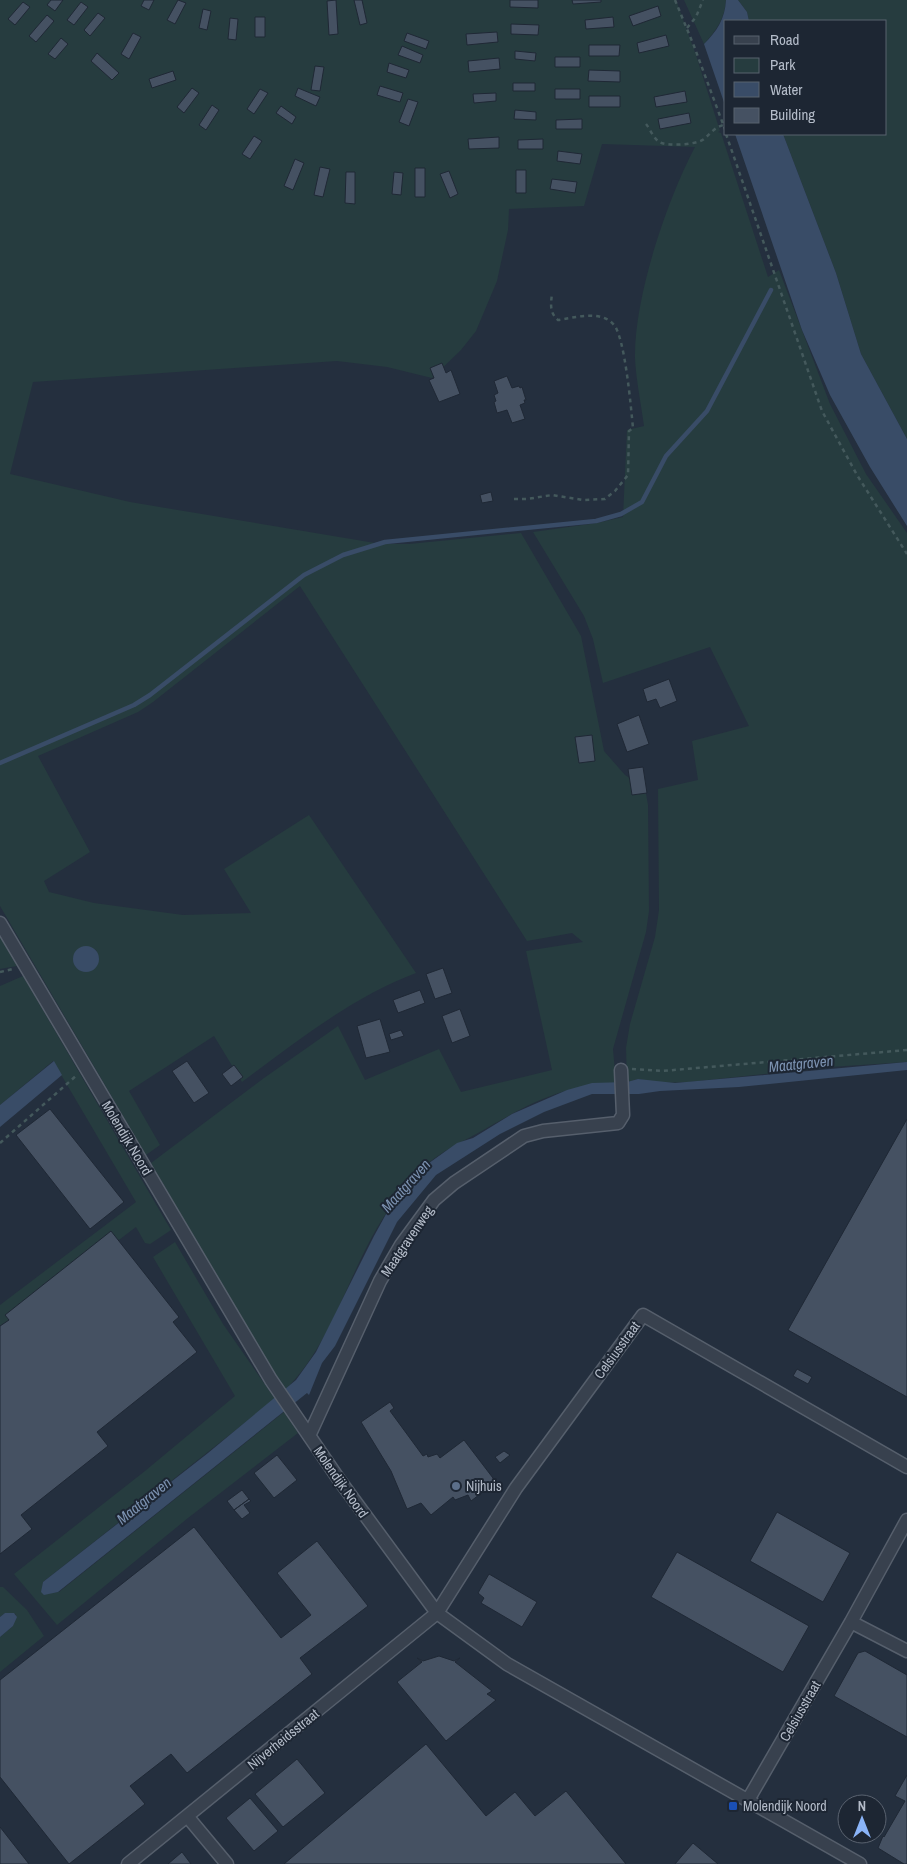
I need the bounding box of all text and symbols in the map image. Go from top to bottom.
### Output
legend [724,20,887,135]
text: Road [770,29,799,50]
text: Park [770,54,796,75]
text: Water [770,79,802,100]
text: Building [770,104,815,125]
water label: Maatgraven [768,1050,835,1077]
street label: Molendijk Noord [98,1098,156,1178]
water label: Maatgraven [376,1154,435,1217]
street label: Maatgravenweg [377,1202,438,1280]
street label: Celsiusstraat [590,1318,644,1382]
street label: Molendijk Noord [310,1443,372,1521]
water label: Maatgraven [112,1472,176,1529]
place label: Nijhuis [466,1477,502,1495]
marker: Nijhuis [450,1480,462,1492]
street label: Celsiusstraat [775,1677,825,1745]
street label: Nijverheidsstraat [244,1705,322,1773]
north arrow [837,1794,887,1844]
place label: Molendijk Noord [743,1797,827,1815]
text: N [858,1797,866,1815]
marker: Molendijk Noord [727,1800,739,1812]

